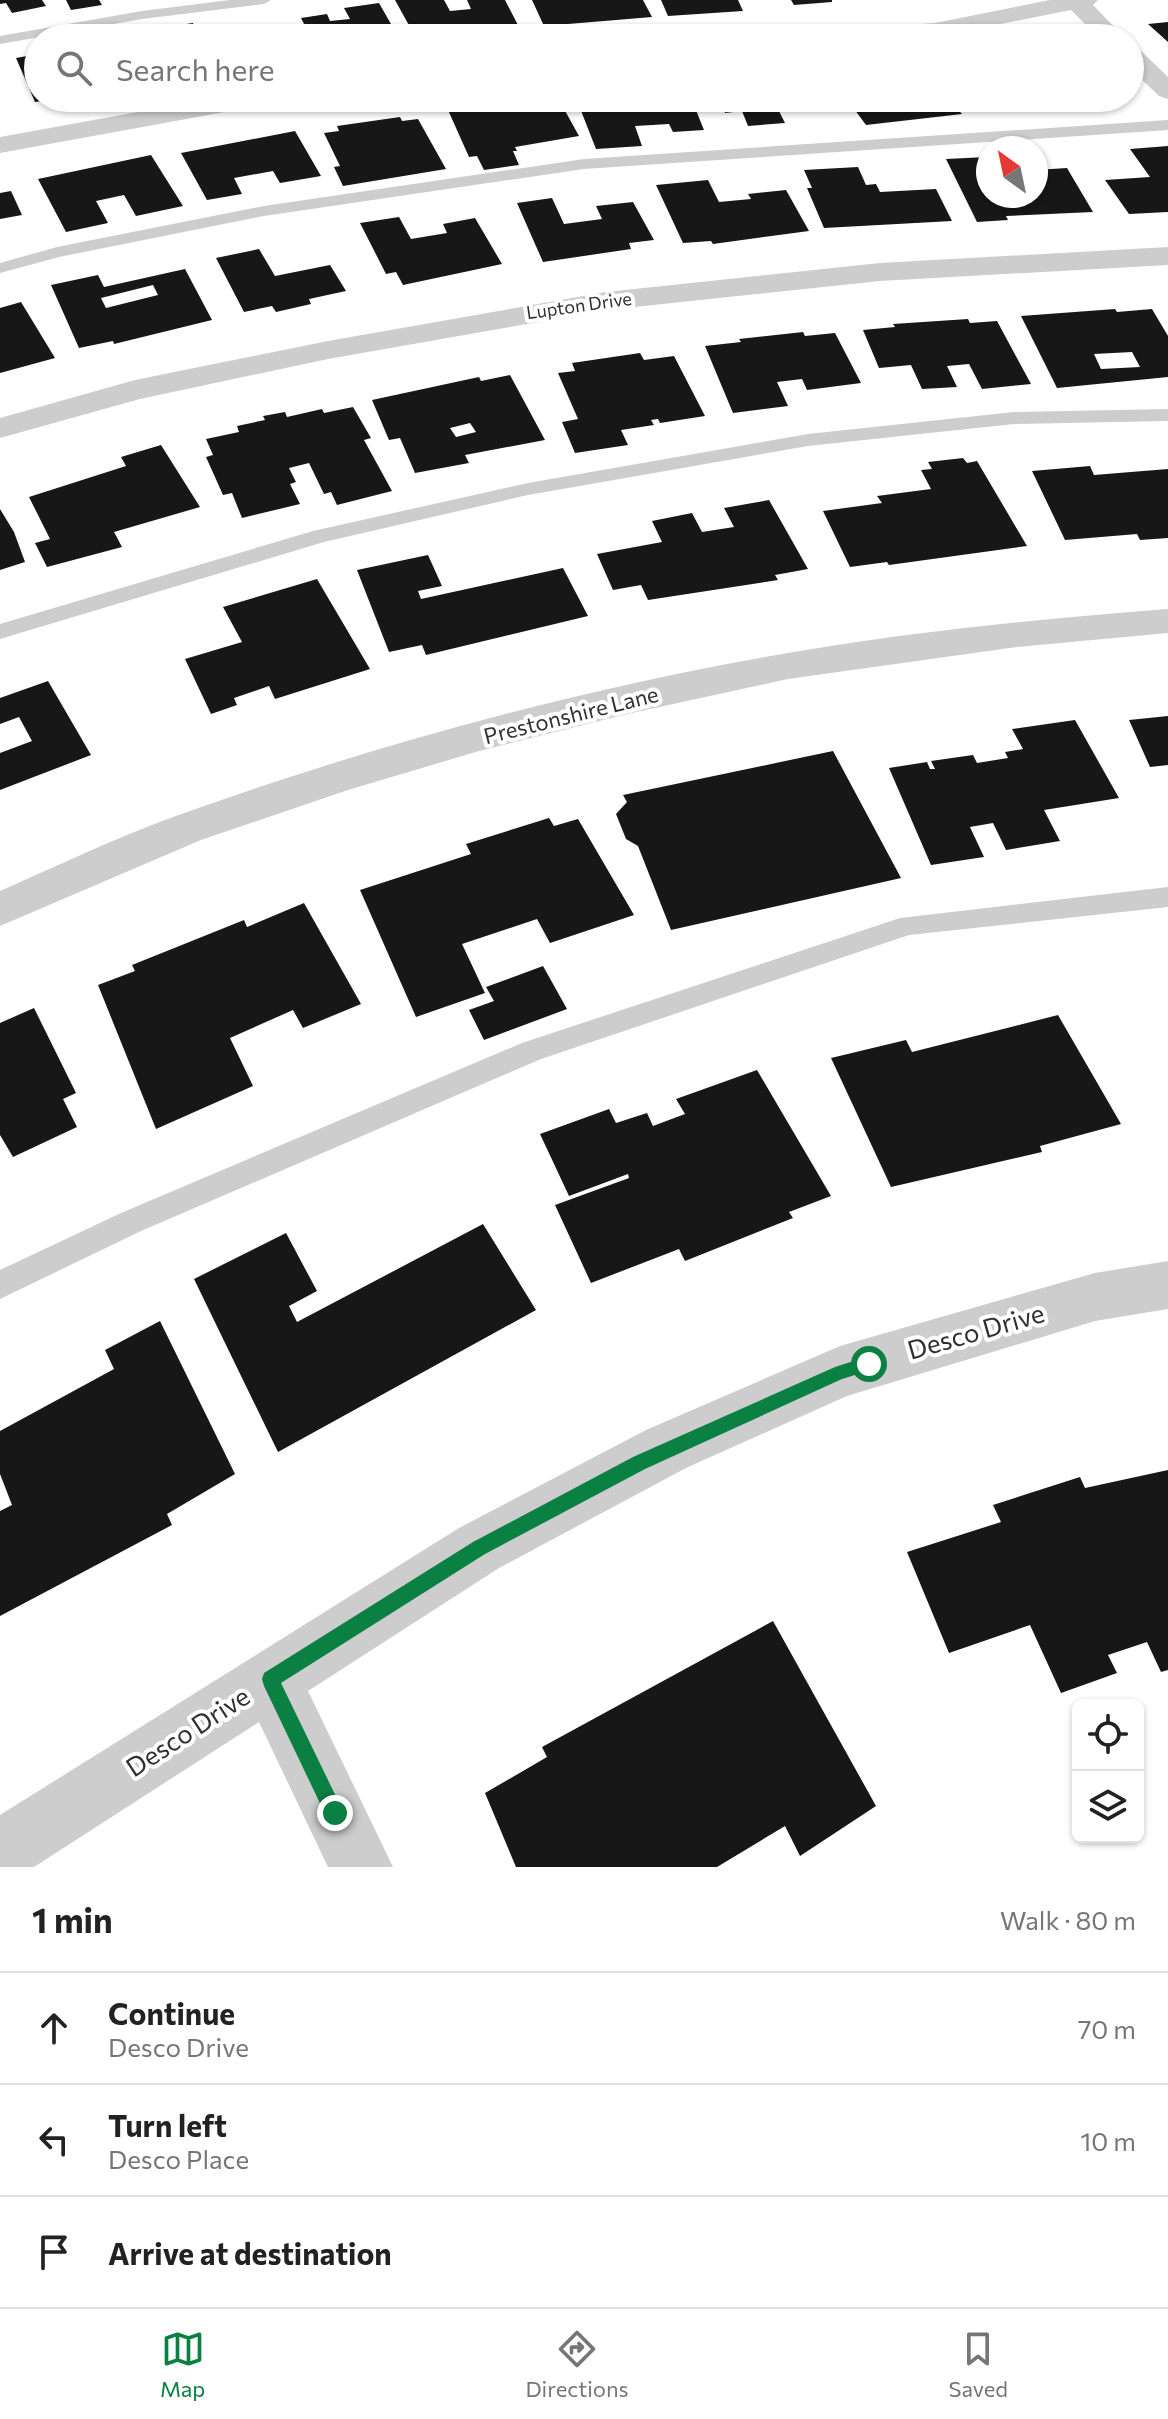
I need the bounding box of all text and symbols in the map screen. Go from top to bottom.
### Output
search box [24,24,1144,112]
icon: search [52,46,96,90]
text: Search here [116,50,275,87]
north arrow [976,136,1048,208]
street label: Lupton Drive [525,287,633,323]
street label: Prestonshire Lane [481,680,661,749]
street label: Desco Drive [904,1296,1048,1365]
route start [851,1346,887,1382]
street label: Desco Drive [120,1679,255,1782]
map controls [1072,1699,1144,1843]
button: locate [1072,1699,1144,1771]
button: layers [1072,1771,1144,1843]
route end [317,1795,353,1831]
text: 1 min [32,1898,113,1940]
text: Walk · 80 m [1000,1904,1136,1935]
text: Continue [108,1994,235,2031]
icon: ahead [32,2006,76,2050]
text: 70 m [1078,2013,1136,2044]
text: Desco Drive [108,2031,249,2062]
text: Turn left [108,2106,227,2143]
icon: left [32,2118,76,2162]
text: 10 m [1080,2125,1136,2156]
text: Desco Place [108,2143,249,2174]
icon: arrive [32,2230,76,2274]
text: Arrive at destination [108,2234,392,2271]
tab: Map [160,2327,205,2402]
tab: Directions [525,2327,629,2402]
tab: Saved [949,2327,1008,2402]

